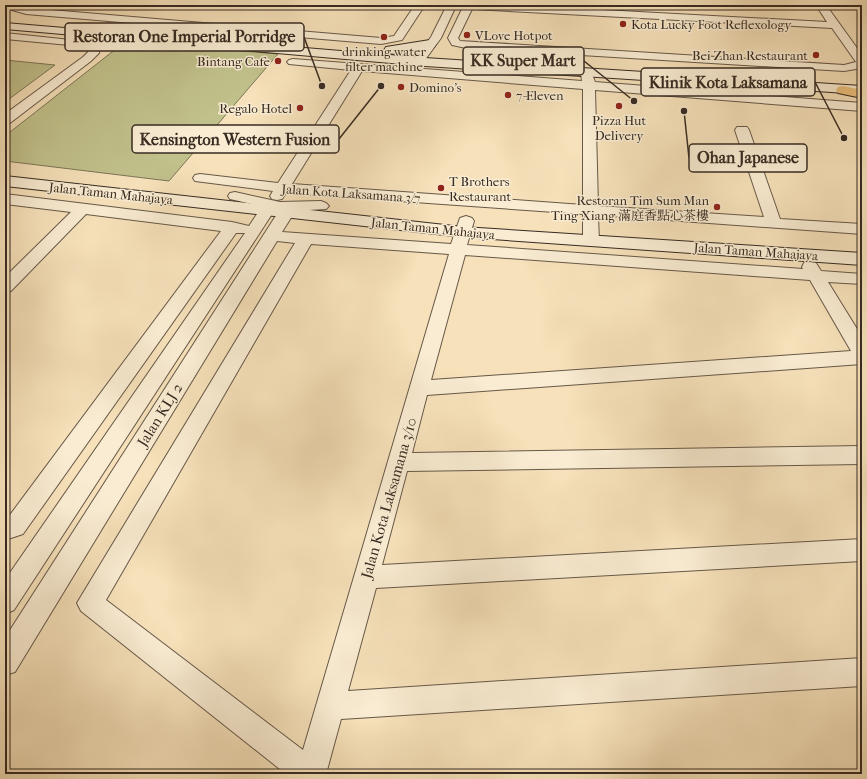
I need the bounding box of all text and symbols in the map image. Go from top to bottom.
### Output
place label: Kota Lucky Foot Reflexology [631,17,792,32]
marker: Kota Lucky Foot Reflexology [618,19,628,29]
callout: Restoran One Imperial Porridge [65,23,304,51]
text: Restoran One Imperial Porridge [73,27,295,47]
place label: VLove Hotpot [474,28,553,43]
marker: VLove Hotpot [462,30,472,40]
marker: drinking water filter machine [379,32,389,42]
place label: drinking water filter machine [342,44,426,74]
callout: KK Super Mart [463,47,584,75]
place label: Bei Zhan Restaurant [692,48,808,63]
marker: Bei Zhan Restaurant [811,50,821,60]
text: KK Super Mart [470,51,576,71]
place label: Bintang Cafe [197,54,271,69]
marker: Bintang Cafe [273,56,283,66]
callout: Klinik Kota Laksamana [641,68,815,96]
text: Klinik Kota Laksamana [649,73,808,92]
place label: Domino's [409,80,462,95]
marker: Domino's [396,82,406,92]
place label: 7-Eleven [516,88,564,103]
marker: 7-Eleven [503,90,513,100]
place label: Regalo Hotel [219,101,292,116]
marker: Pizza Hut Delivery [614,101,624,111]
marker: Regalo Hotel [295,103,305,113]
place label: Pizza Hut Delivery [592,113,646,143]
callout: Kensington Western Fusion [132,125,339,153]
text: Kensington Western Fusion [140,130,331,150]
callout: Ohan Japanese [689,144,807,172]
text: Ohan Japanese [697,148,799,168]
place label: T Brothers Restaurant [449,174,511,204]
street label: Jalan Taman Mahajaya [47,179,175,208]
street label: Jalan Kota Laksamana 3/7 [280,181,421,206]
marker: T Brothers Restaurant [436,183,446,193]
place label: Restoran Tim Sum Man Ting Xiang 滿庭香點心茶樓 [551,193,709,223]
marker: Restoran Tim Sum Man Ting Xiang 滿庭香點心茶樓 [712,202,722,212]
street label: Jalan Taman Mahajaya [369,214,497,243]
street label: Jalan Taman Mahajaya [692,240,820,263]
street label: Jalan KLJ 2 [133,380,187,451]
street label: Jalan Kota Laksamana 3/10 [357,415,421,582]

